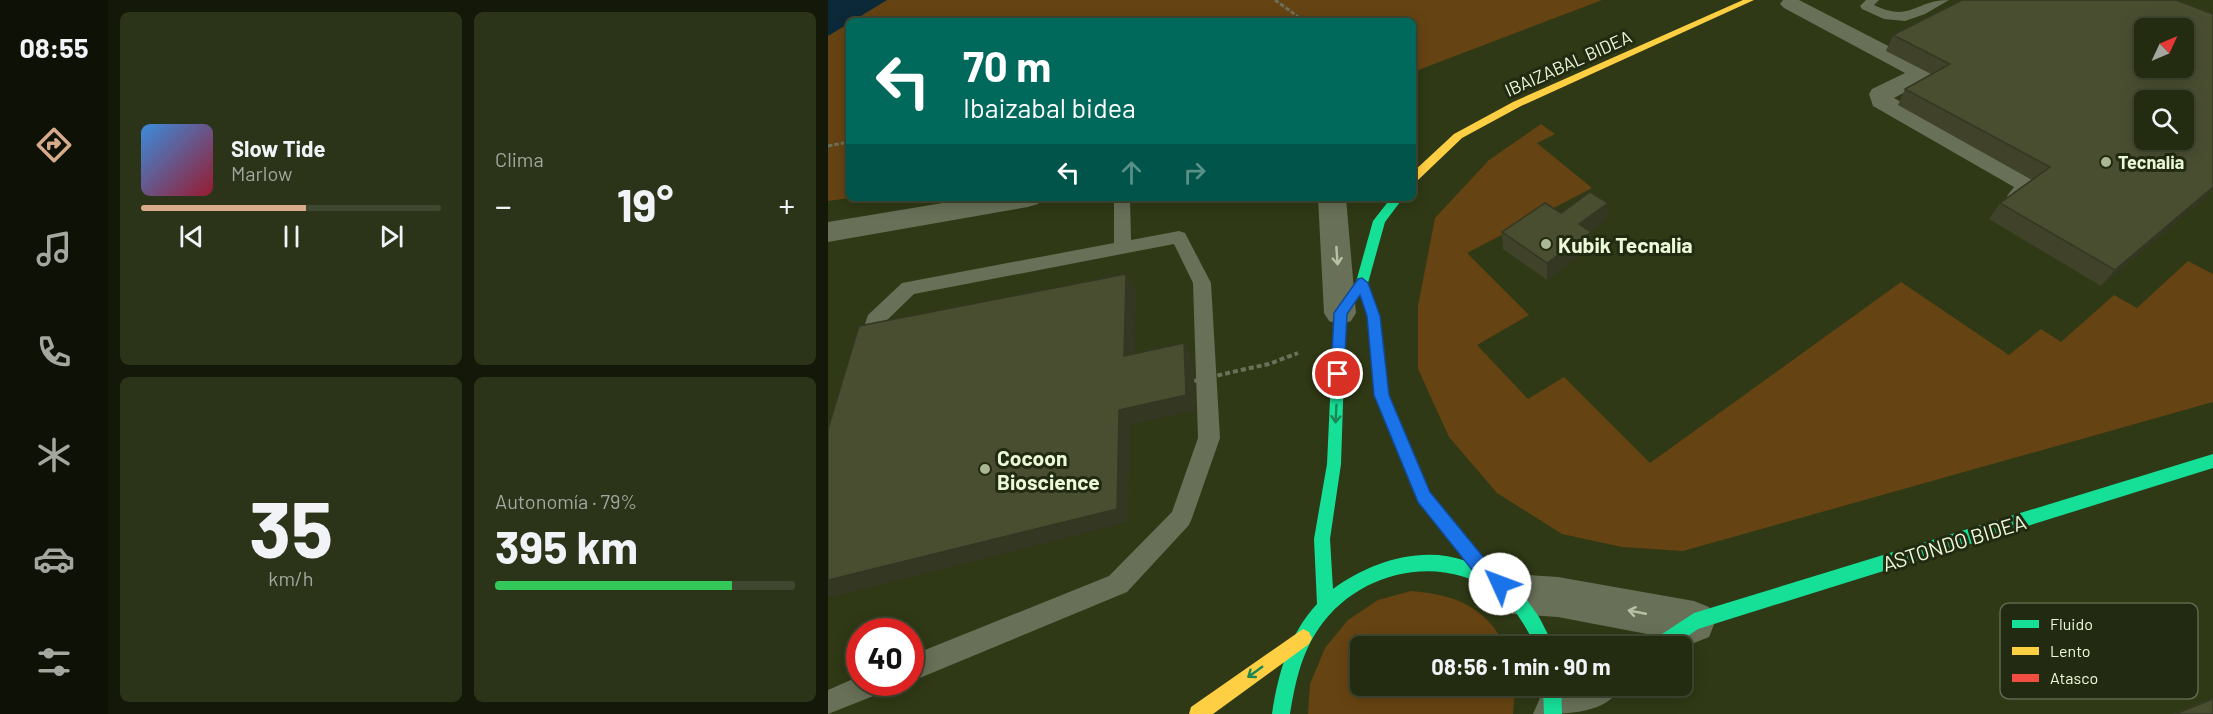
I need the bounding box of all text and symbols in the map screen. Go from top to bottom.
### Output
north arrow [2134,18,2194,78]
map controls [2134,18,2194,150]
street label: IBAIZABAL BIDEA [1501,25,1635,101]
text: 08:55 [20,31,88,63]
text: 70 m [963,40,1051,90]
icon: left [864,42,942,120]
button: search [2134,90,2194,150]
text: Ibaizabal bidea [963,91,1136,123]
icon: directions [33,124,75,166]
text: Slow Tide [231,135,326,161]
text: Clima [495,147,544,171]
place label: Tecnalia [2118,151,2184,173]
marker: Tecnalia [2099,155,2113,169]
icon: left [1052,156,1085,189]
icon: ahead [1115,156,1148,189]
icon: right [1178,156,1211,189]
text: Marlow [231,161,292,185]
text: 19° [617,177,673,231]
text: − [495,185,512,225]
text: + [779,185,795,225]
icon: previous [175,220,208,253]
icon: pause [275,220,308,253]
icon: next [375,220,408,253]
icon: music [33,228,75,270]
place label: Kubik Tecnalia [1558,232,1693,257]
marker: Kubik Tecnalia [1539,237,1553,251]
one-way arrow [1331,245,1342,265]
icon: phone [33,331,75,373]
pin [1312,348,1363,399]
icon: arrive [1321,357,1354,390]
one-way arrow [1330,403,1341,423]
icon: climate [33,434,75,476]
place label: Cocoon Bioscience [997,445,1100,494]
marker: Cocoon Bioscience [978,462,992,476]
text: 35 [249,480,333,574]
text: Autonomía · 79% [495,489,637,513]
street label: ASTONDO BIDEA [1879,508,2029,576]
text: 395 km [495,519,638,573]
icon: car [33,538,75,580]
position arrow [1468,552,1532,616]
text: km/h [268,566,314,590]
legend [2000,603,2198,699]
one-way arrow [1627,606,1647,617]
text: Fluido [2050,614,2093,633]
speed limit sign: 40 [846,618,924,696]
icon: filters [33,641,75,683]
text: Lento [2050,641,2091,660]
text: 08:56 · 1 min · 90 m [1431,653,1611,679]
one-way arrow [1248,666,1264,678]
text: Atasco [2050,668,2098,687]

